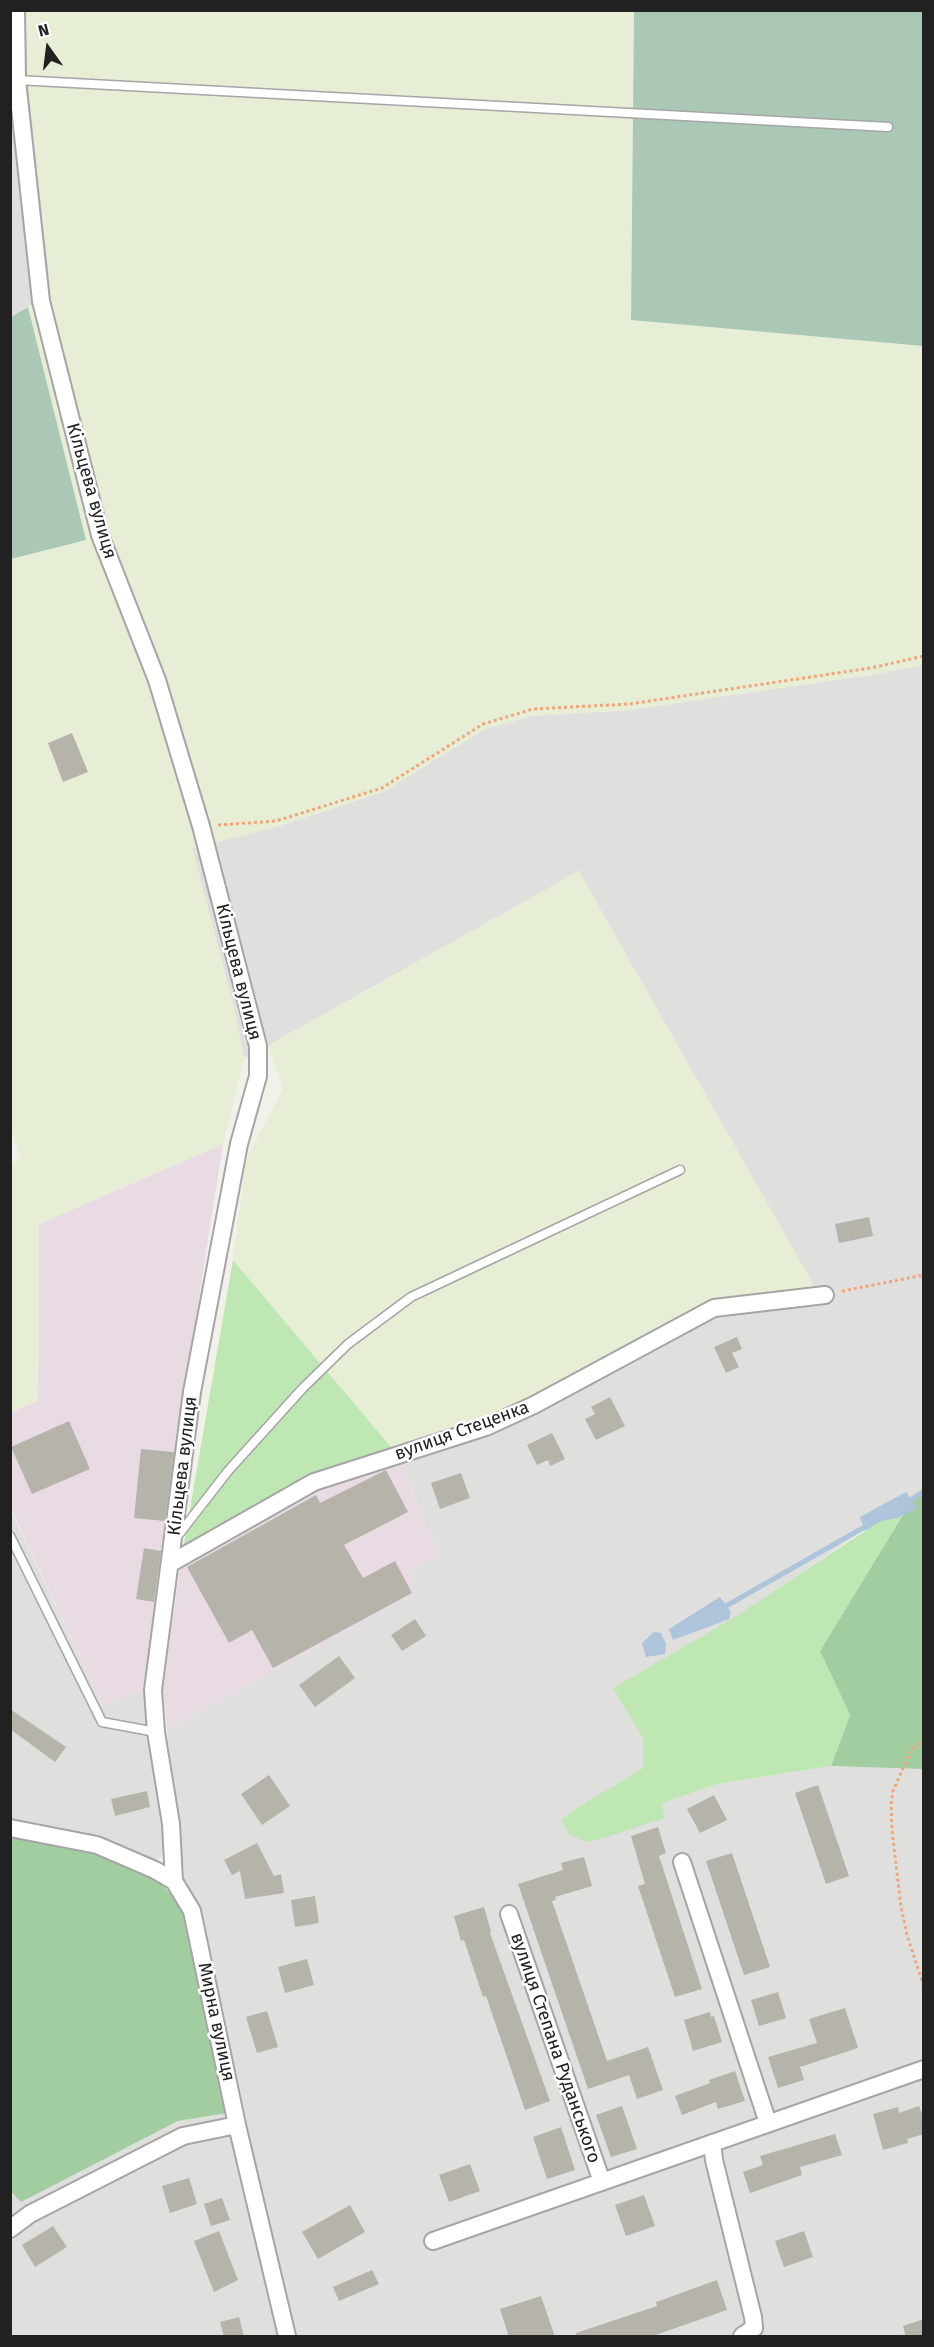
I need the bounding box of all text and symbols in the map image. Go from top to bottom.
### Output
north arrow [18,18,78,78]
text: N [36,20,51,41]
street label: Кільцева вулиця [61,421,121,561]
street label: Кільцева вулиця [211,901,265,1043]
street label: Кільцева вулиця [164,1395,202,1537]
street label: вулиця Стеценка [392,1397,532,1465]
street label: вулиця Степана Руданського [505,1930,605,2166]
street label: Мирна вулиця [193,1961,239,2083]

